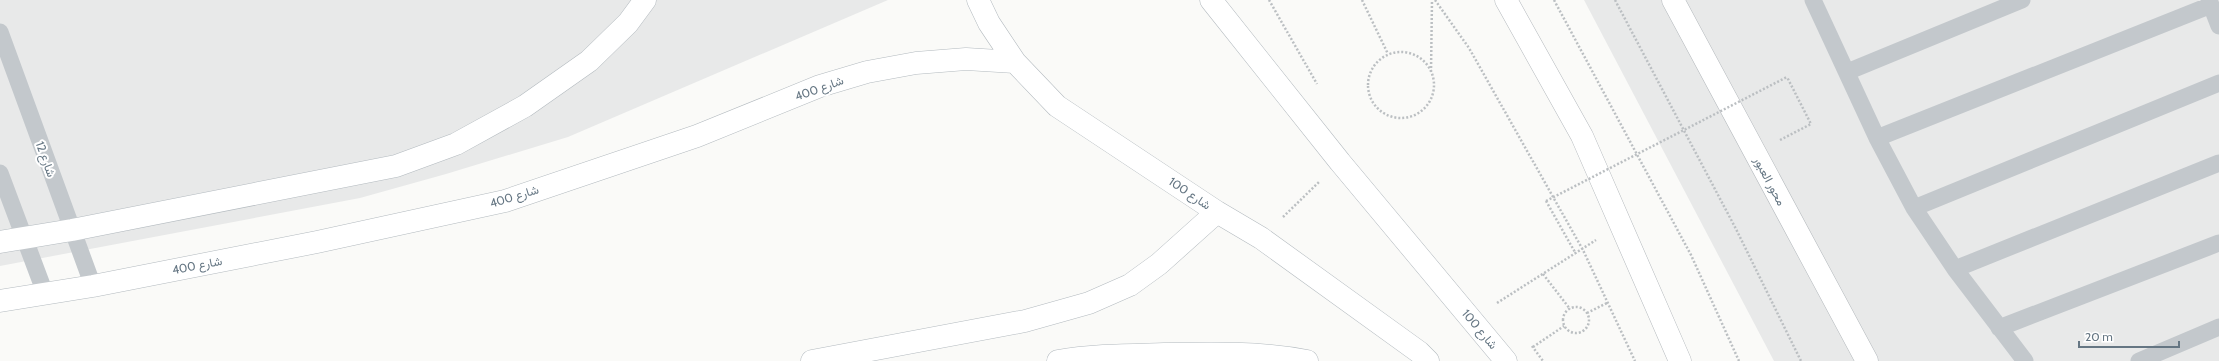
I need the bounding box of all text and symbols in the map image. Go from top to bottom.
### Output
street label: شارع 400 [793,72,846,106]
street label: شارع 12 [31,139,59,180]
street label: محور العبور [1749,153,1789,209]
street label: شارع 100 [1165,173,1214,214]
street label: شارع 400 [488,181,541,212]
street label: شارع 400 [171,253,224,279]
street label: شارع 100 [1457,306,1501,353]
scale bar [2079,323,2179,349]
text: 20 m [2085,329,2113,344]

